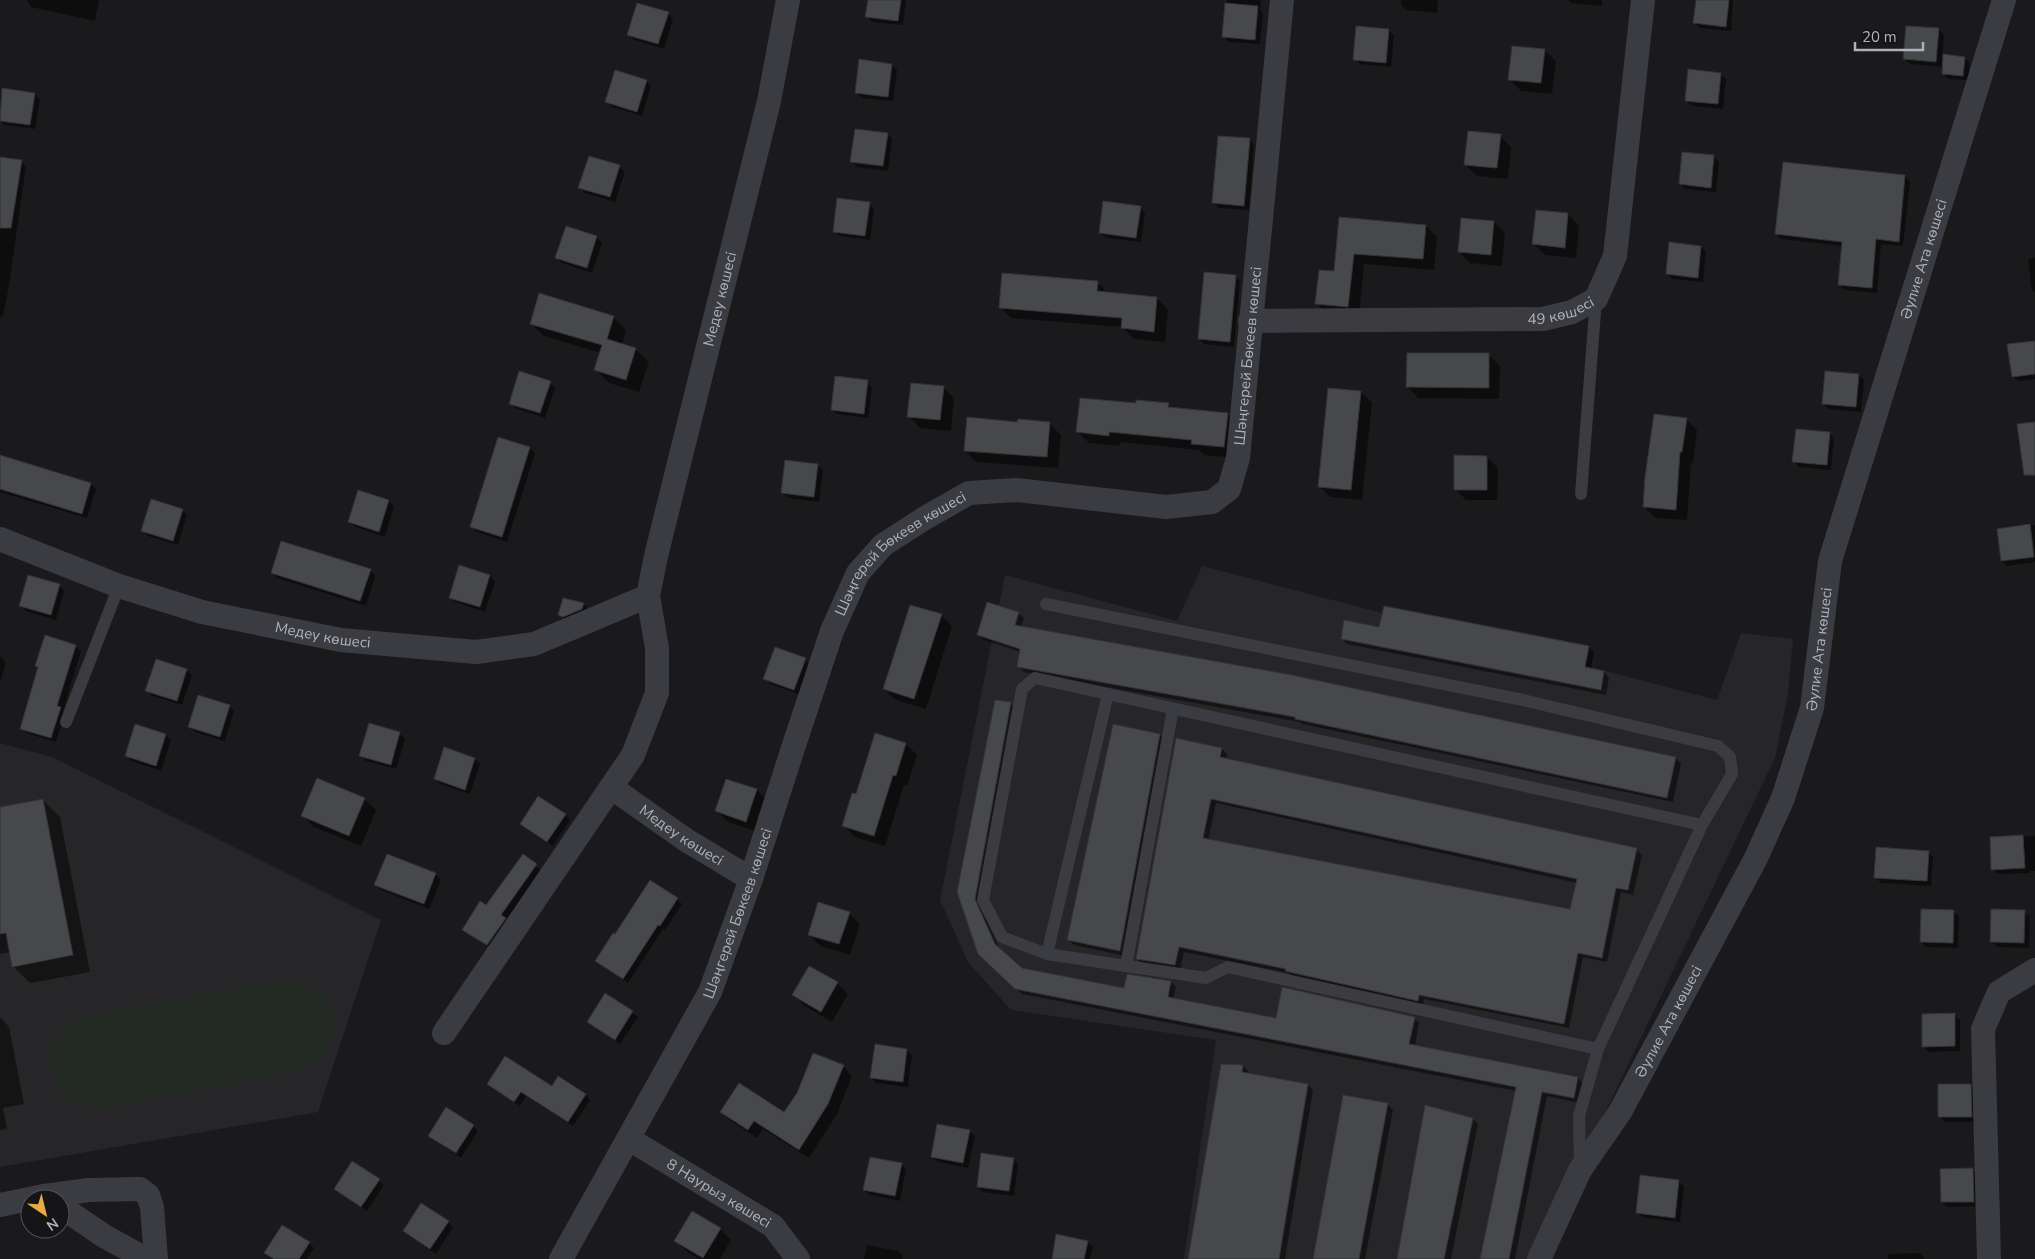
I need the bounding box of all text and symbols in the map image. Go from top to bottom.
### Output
scale bar [1855,20,1922,52]
text: 20 m [1862,27,1897,47]
street label: Әулие Ата көшесі [1896,197,1952,322]
street label: Медеу көшесі [698,250,741,348]
street label: Шәңгерей Бөкеев көшесі [1229,266,1266,446]
street label: 49 көшесі [1527,292,1598,329]
street label: Шәңгерей Бөкеев көшесі [830,487,970,619]
street label: Әулие Ата көшесі [1802,586,1837,712]
street label: Медеу көшесі [273,617,372,653]
street label: Медеу көшесі [635,800,727,870]
street label: Шәңгерей Бөкеев көшесі [698,826,777,1001]
street label: Әулие Ата көшесі [1630,962,1707,1081]
street label: 8 Наурыз көшесі [663,1154,775,1233]
north arrow [20,1189,70,1239]
text: N [42,1213,62,1235]

